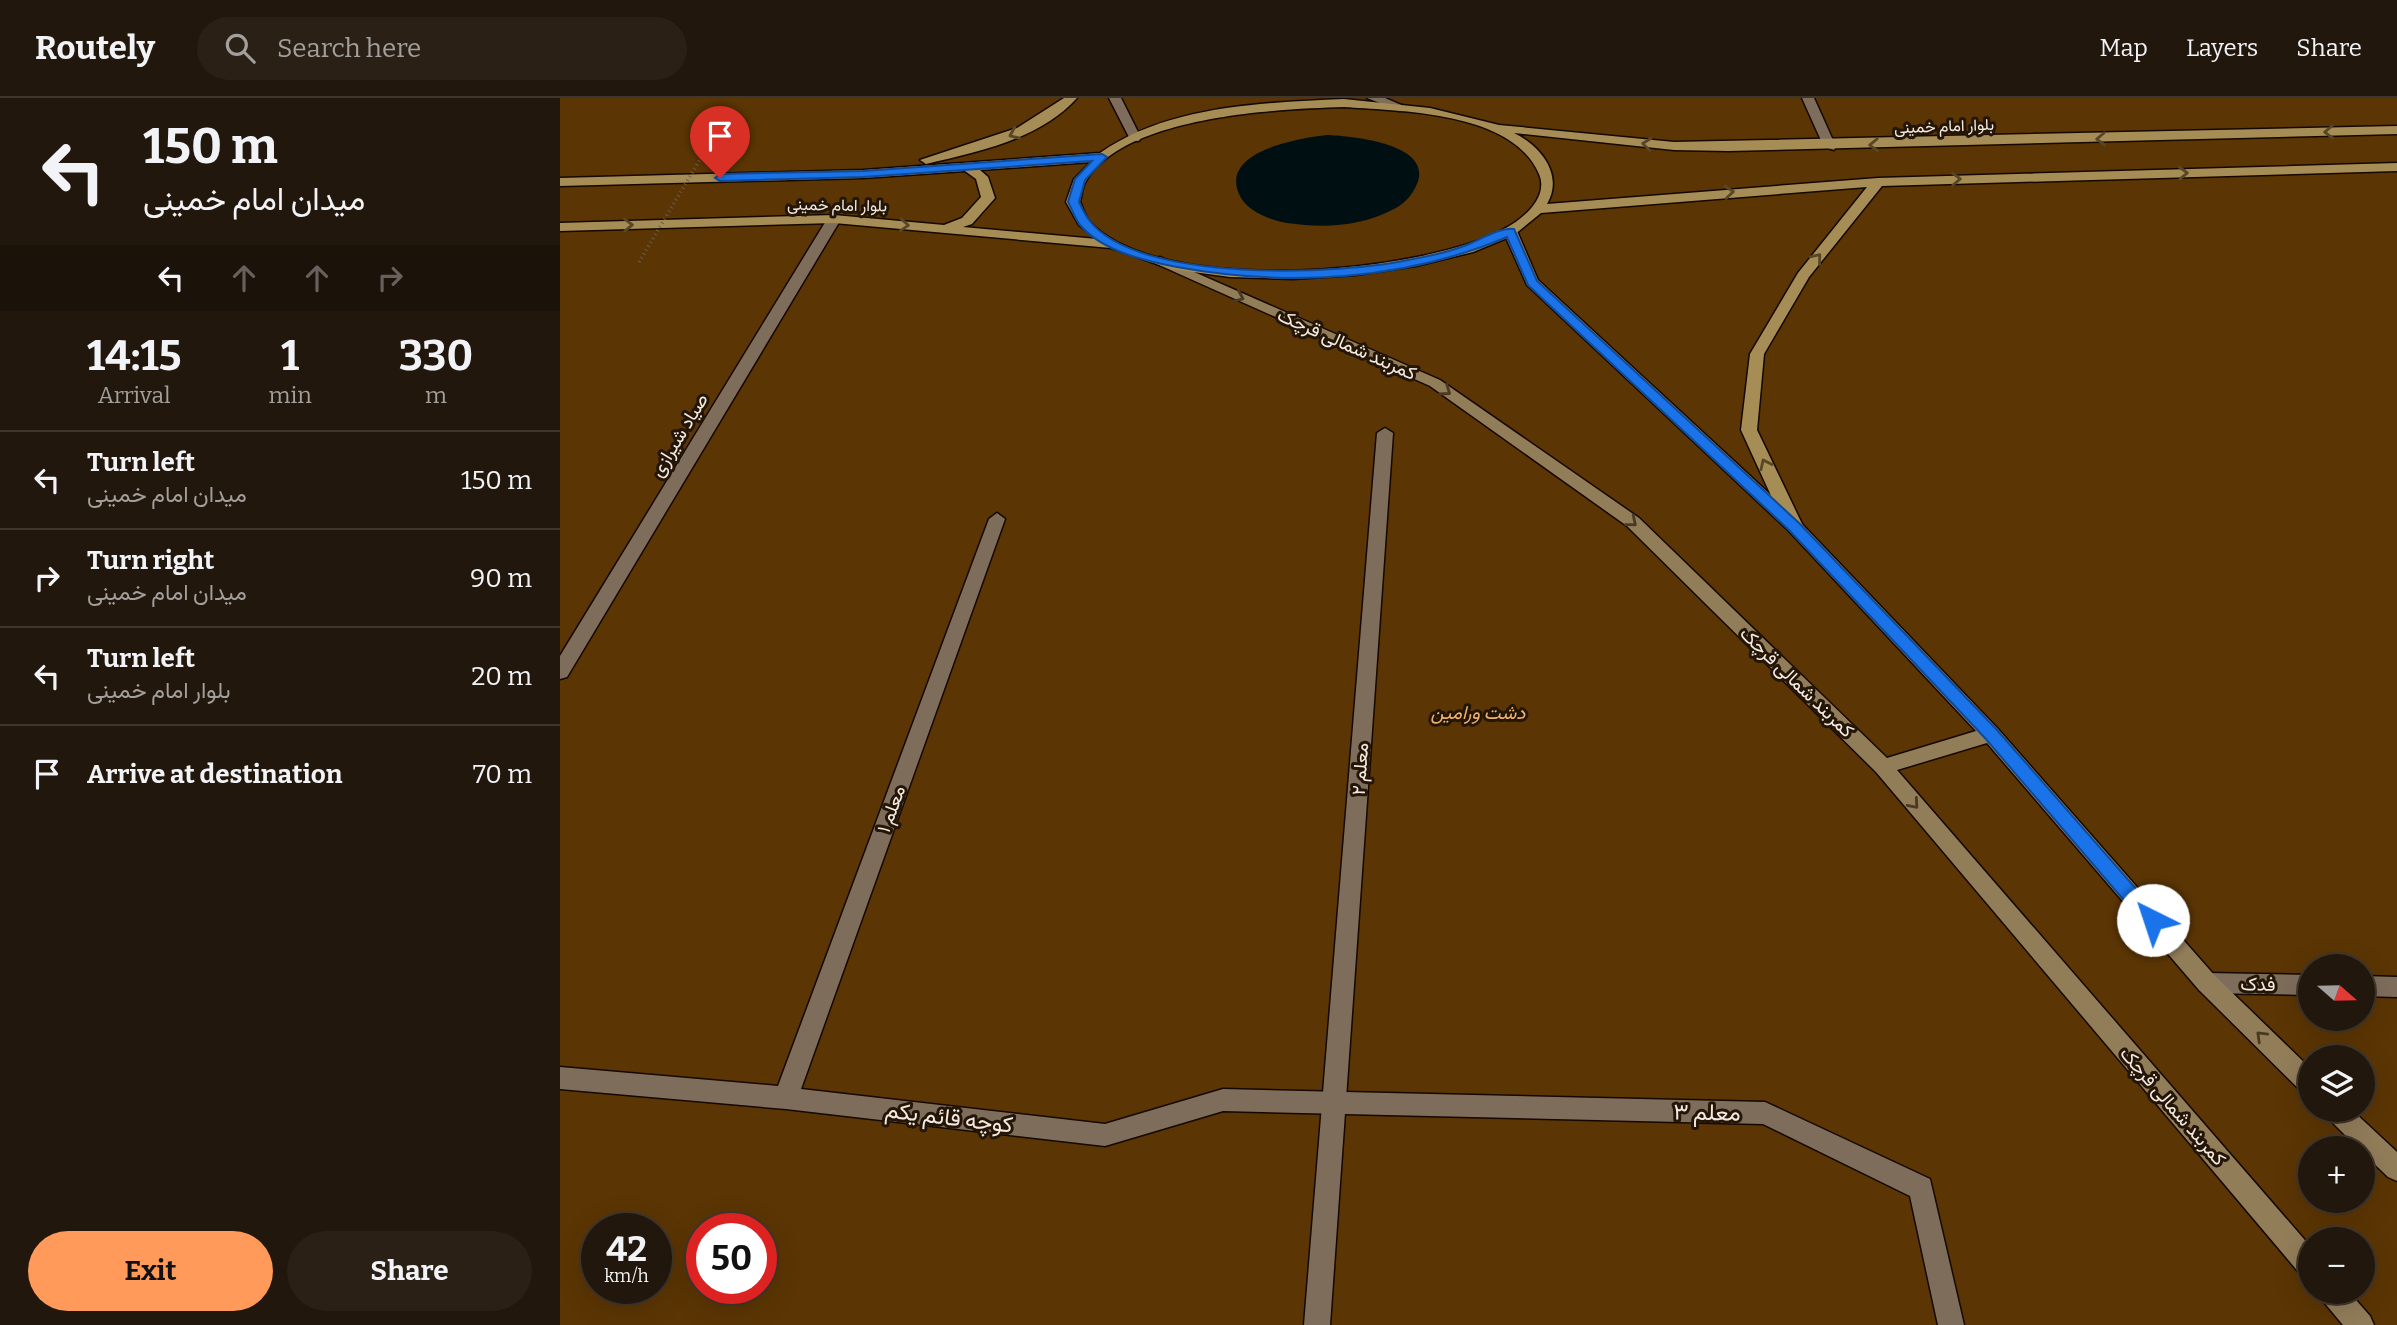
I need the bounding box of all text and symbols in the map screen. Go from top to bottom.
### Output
search box [197,17,687,80]
text: Routely [35,28,155,68]
icon: search [221,29,259,67]
text: Search here [277,33,421,64]
text: Map [2100,34,2148,62]
text: Layers [2186,34,2258,62]
text: Share [2296,34,2362,62]
pin [690,106,750,178]
street label: بلوار امام خمینی [1894,115,1994,138]
text: 150 m [143,117,278,176]
icon: arrive [701,117,739,155]
one-way arrow [2323,125,2334,140]
icon: left [28,126,119,217]
one-way arrow [1009,126,1021,140]
one-way arrow [2096,131,2106,147]
one-way arrow [1641,136,1652,151]
one-way arrow [1868,138,1879,153]
one-way arrow [2179,165,2189,181]
one-way arrow [1951,172,1962,187]
text: میدان امام خمینی [143,180,365,218]
one-way arrow [1724,185,1735,200]
street label: بلوار امام خمینی [787,195,887,216]
one-way arrow [623,217,634,233]
one-way arrow [899,217,910,232]
one-way arrow [1808,254,1821,266]
icon: left [152,259,190,297]
icon: ahead [225,259,263,297]
icon: ahead [298,259,336,297]
icon: right [371,259,409,297]
one-way arrow [1232,289,1244,303]
street label: کمربند شمالی قرچک [1273,303,1420,387]
text: 14:15 [87,331,182,381]
text: 1 [281,331,299,381]
text: 330 [399,331,473,381]
text: Arrival [98,381,171,409]
text: min [268,381,312,409]
text: m [425,381,447,409]
one-way arrow [1438,383,1451,395]
street label: صیاد شیرازی [645,389,713,481]
text: Turn left [87,447,195,478]
one-way arrow [1759,459,1773,471]
icon: left [28,461,66,499]
text: 150 m [461,465,532,496]
text: میدان امام خمینی [87,480,247,508]
one-way arrow [1623,514,1636,526]
text: Turn right [87,545,214,576]
icon: right [28,559,66,597]
text: 90 m [470,563,532,594]
text: میدان امام خمینی [87,578,247,606]
street label: کمربند شمالی قرچک [1734,622,1859,744]
text: Turn left [87,643,195,674]
icon: left [28,657,66,695]
text: 20 m [471,661,532,692]
text: بلوار امام خمینی [87,676,231,704]
park label: دشت ورامین [1431,701,1526,724]
street label: معلم ۲ [1347,742,1374,796]
icon: arrive [28,755,66,793]
text: Arrive at destination [87,759,342,790]
text: 70 m [473,759,532,790]
street label: معلم ۱ [872,782,911,836]
one-way arrow [1906,795,1918,808]
position arrow [2116,883,2190,957]
north arrow [2298,954,2375,1031]
map controls [2298,954,2375,1304]
street label: فدک [2240,972,2276,996]
one-way arrow [2257,1032,2270,1045]
street label: کمربند شمالی قرچک [2114,1042,2231,1171]
button: layers [2298,1045,2375,1122]
street label: کوچه قائم یکم [883,1095,1015,1141]
street label: معلم ۳ [1673,1097,1741,1128]
button: + [2298,1136,2375,1213]
speed limit sign: 50 [686,1213,777,1304]
button: − [2298,1227,2375,1304]
text: 42 [606,1228,647,1270]
button: Exit [28,1231,273,1311]
button: Share [287,1231,532,1311]
text: km/h [604,1265,649,1287]

